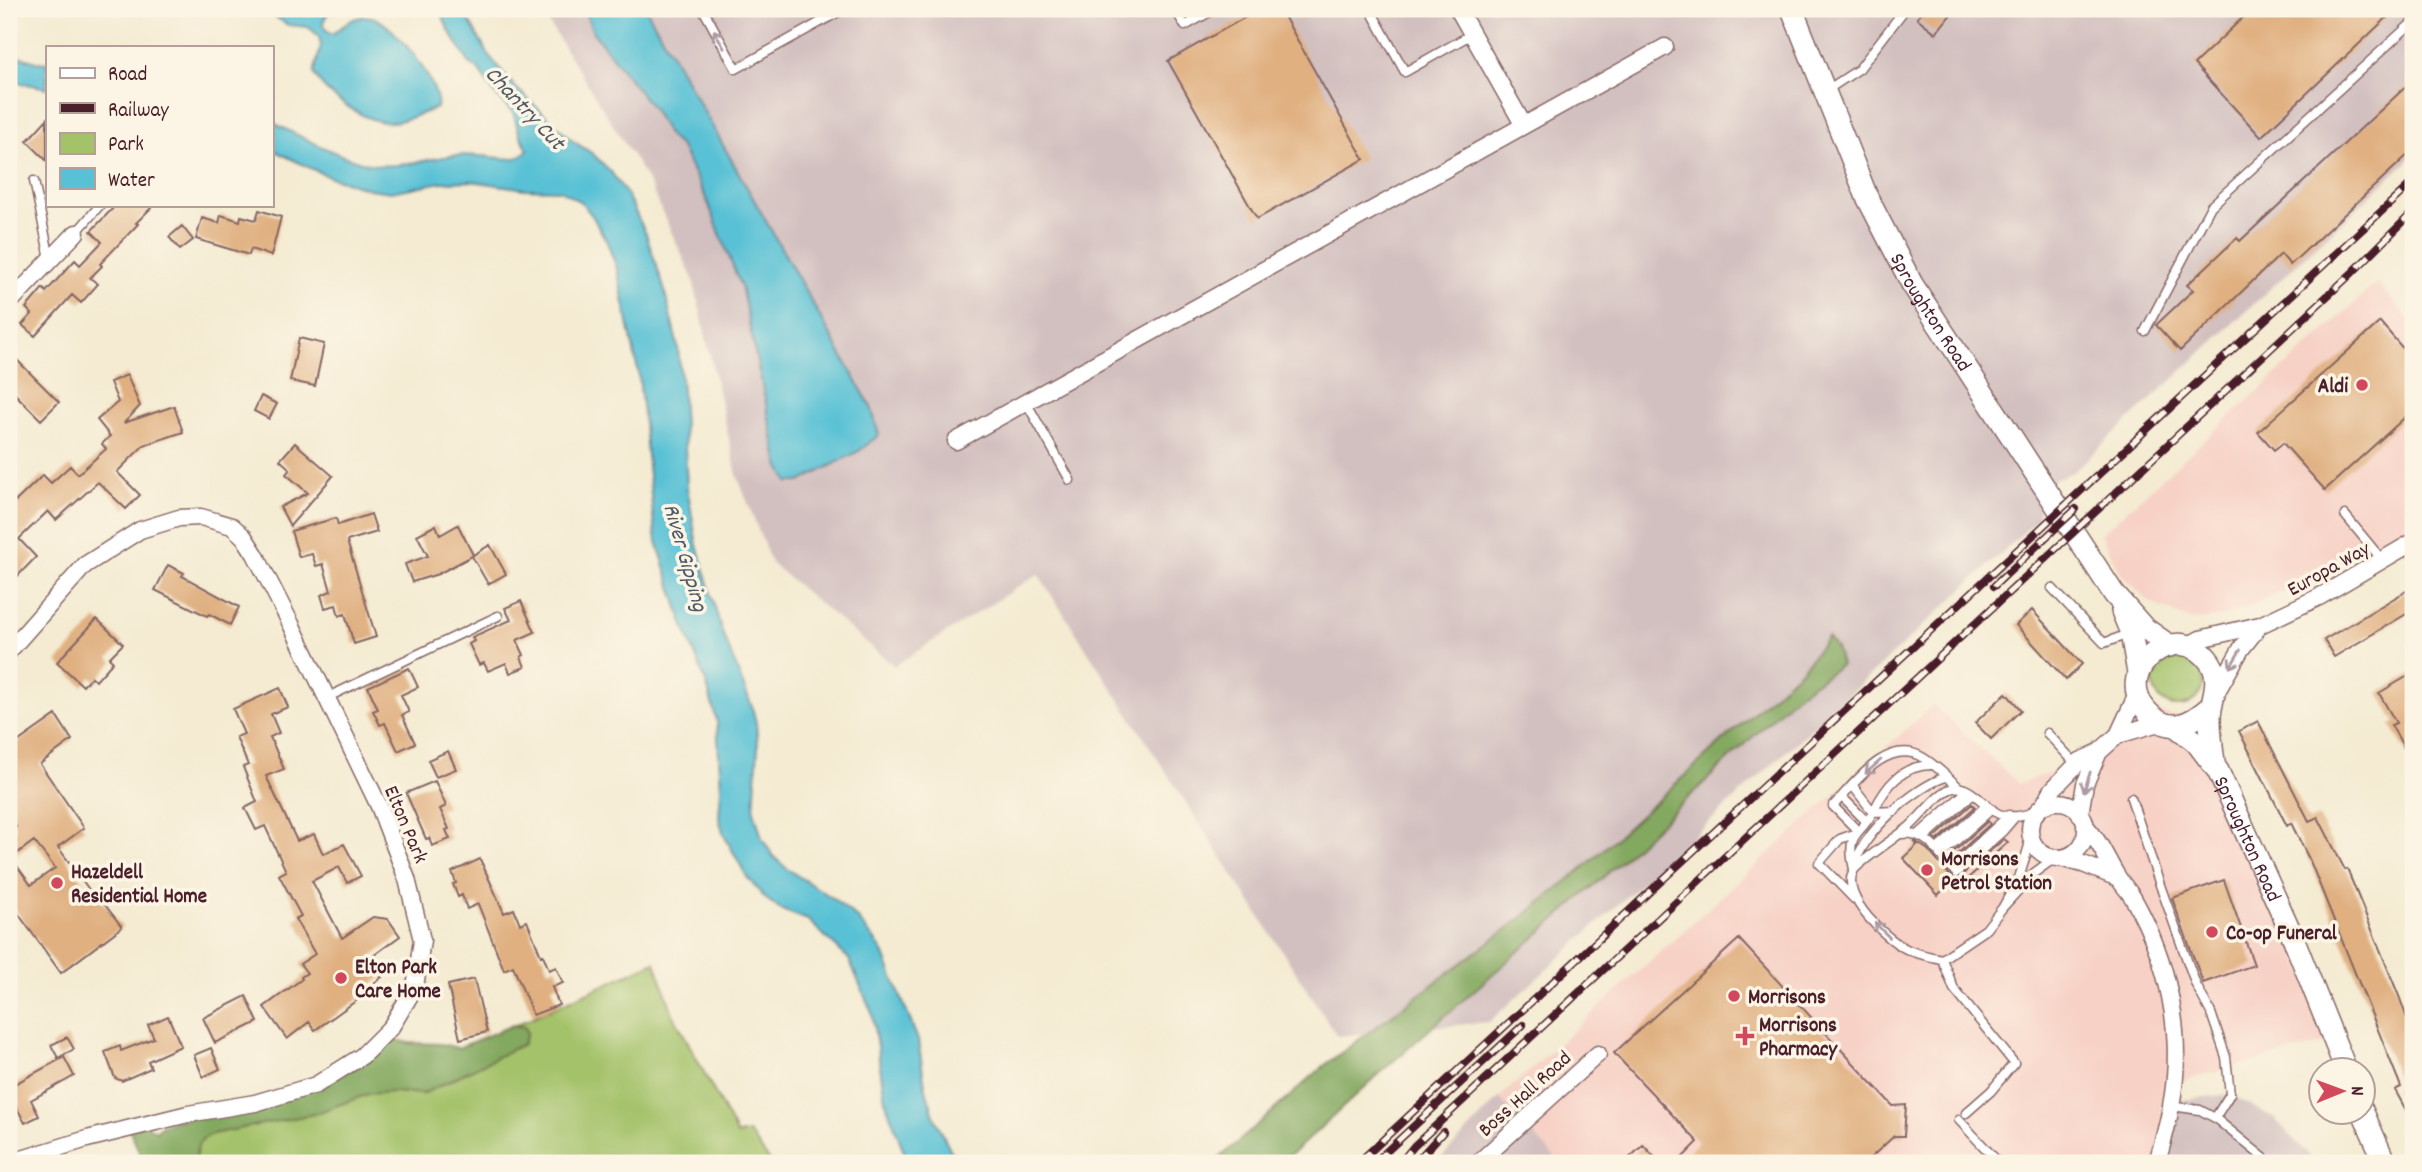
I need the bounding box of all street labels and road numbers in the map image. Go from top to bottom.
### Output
street label: Sproughton Road [1880,248,1977,379]
street label: Europa Way [2283,535,2377,606]
street label: Sproughton Road [2204,772,2287,907]
street label: Elton Park [374,782,434,869]
street label: Boss Hall Road [1473,1045,1579,1145]

